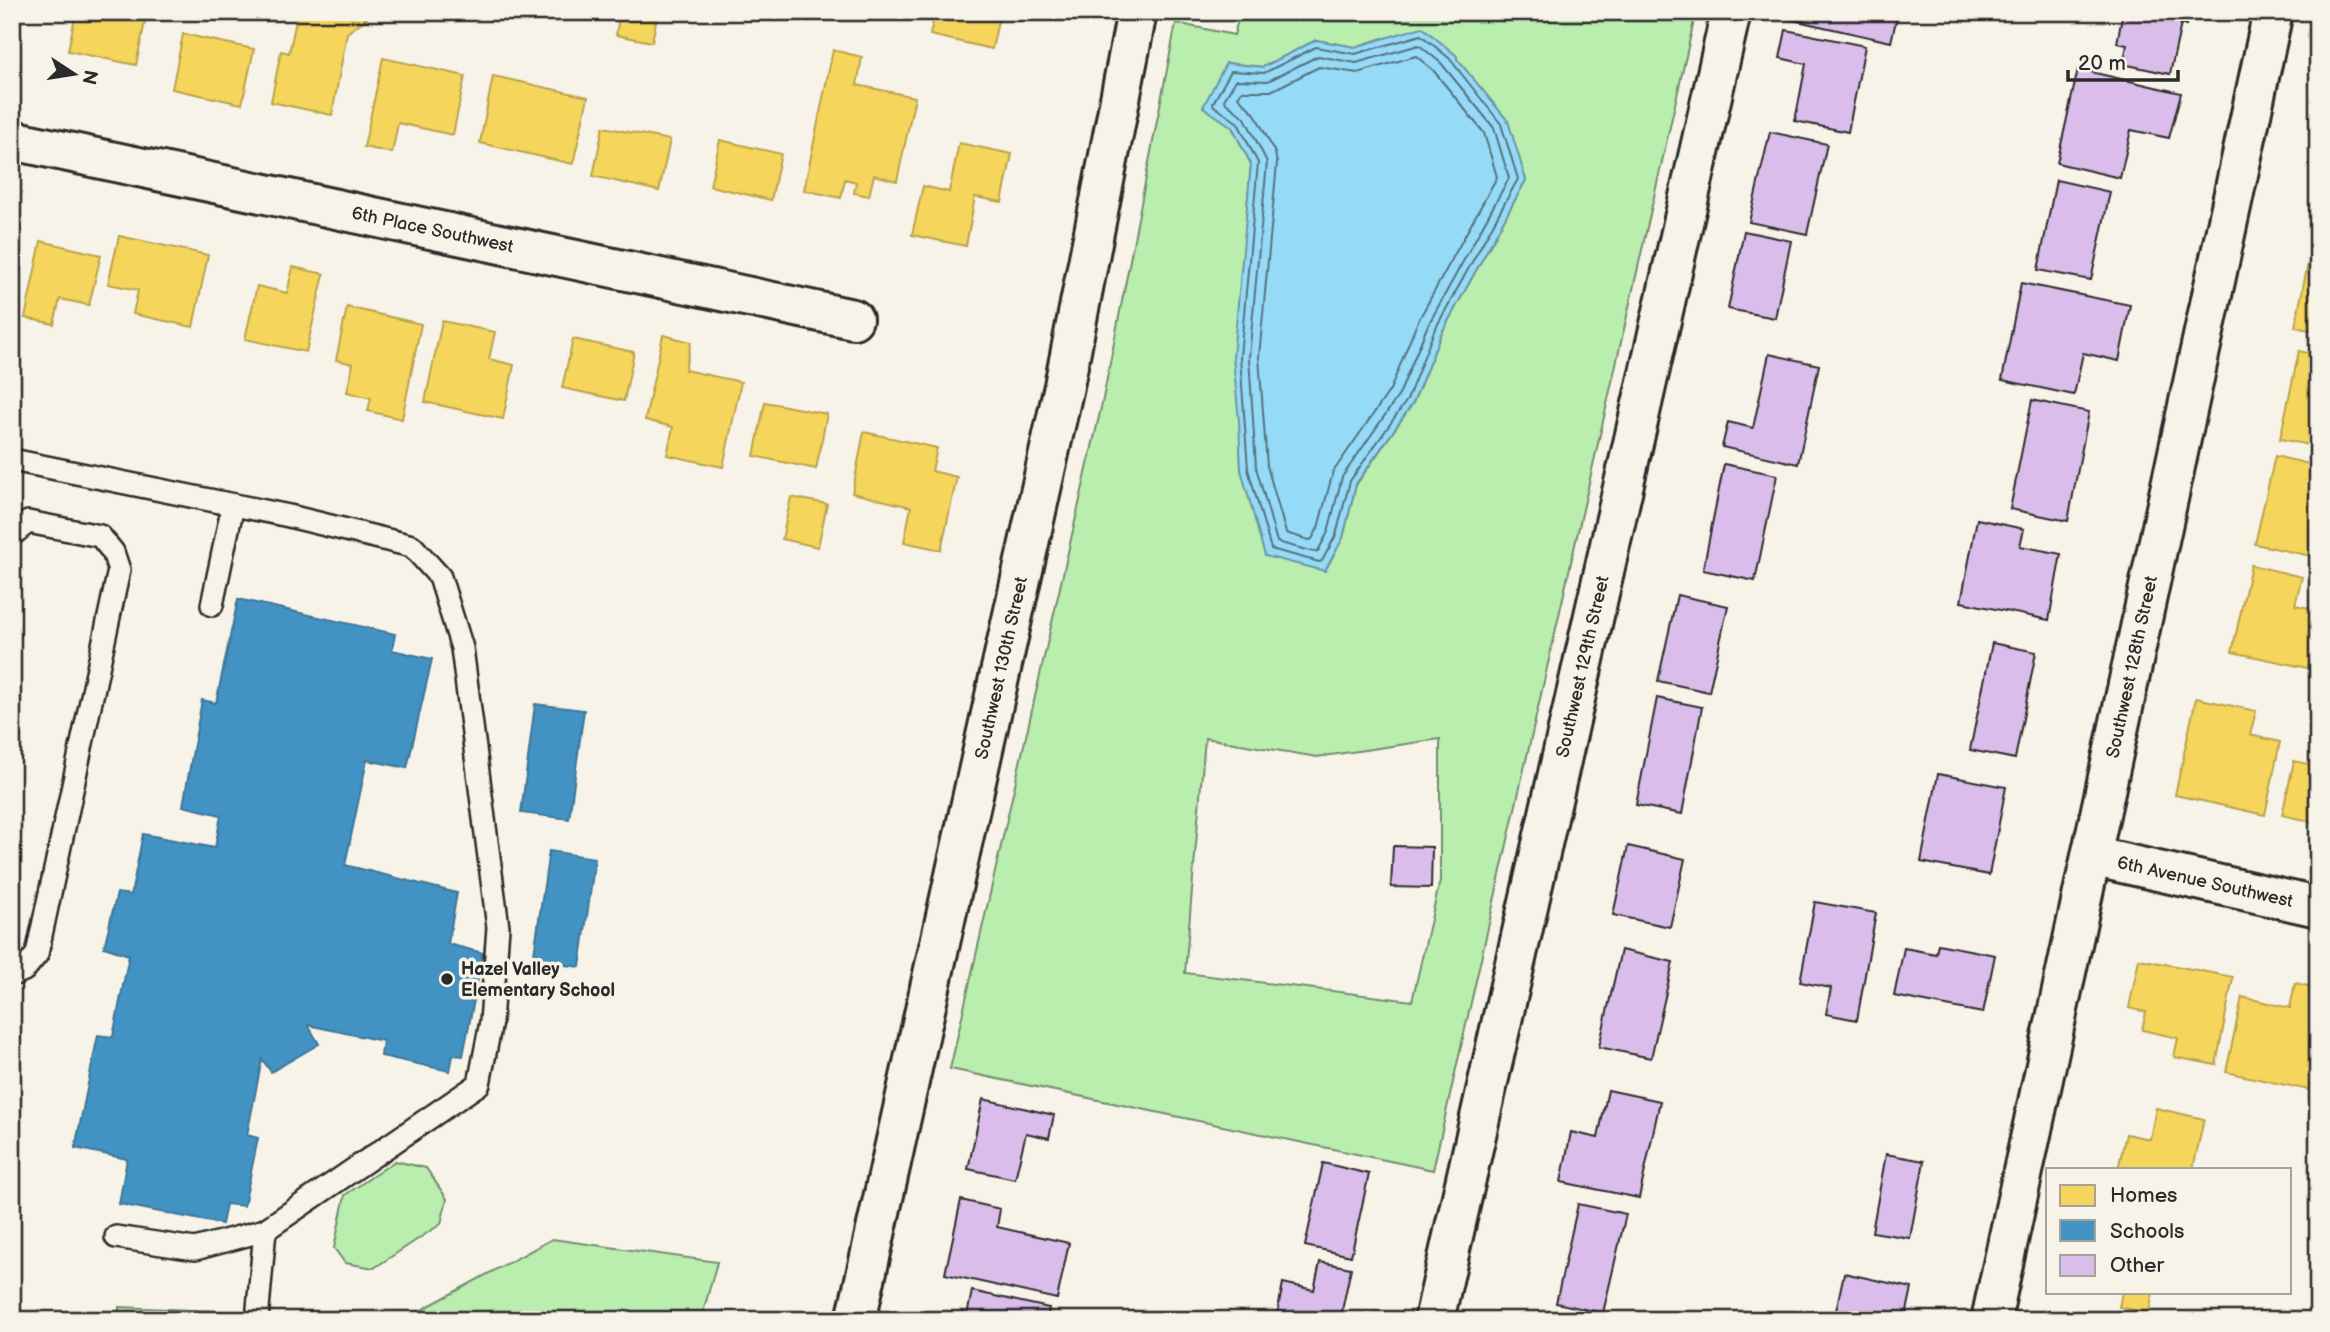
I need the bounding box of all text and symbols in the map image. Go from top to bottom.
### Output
north arrow [38,38,108,108]
scale bar [2068,38,2178,82]
text: 20 m [2078,51,2126,76]
text: N [76,68,102,87]
street label: 6th Place Southwest [350,202,516,257]
street label: Southwest 129th Street [1552,573,1613,760]
street label: Southwest 128th Street [2102,573,2162,760]
street label: Southwest 130th Street [971,574,1032,761]
street label: 6th Avenue Southwest [2115,852,2296,912]
place label: Hazel Valley Elementary School [461,959,615,1001]
marker: Hazel Valley Elementary School [439,971,455,987]
legend [2046,1168,2292,1294]
text: Homes [2110,1183,2178,1208]
text: Schools [2110,1219,2184,1244]
text: Other [2110,1253,2165,1278]

